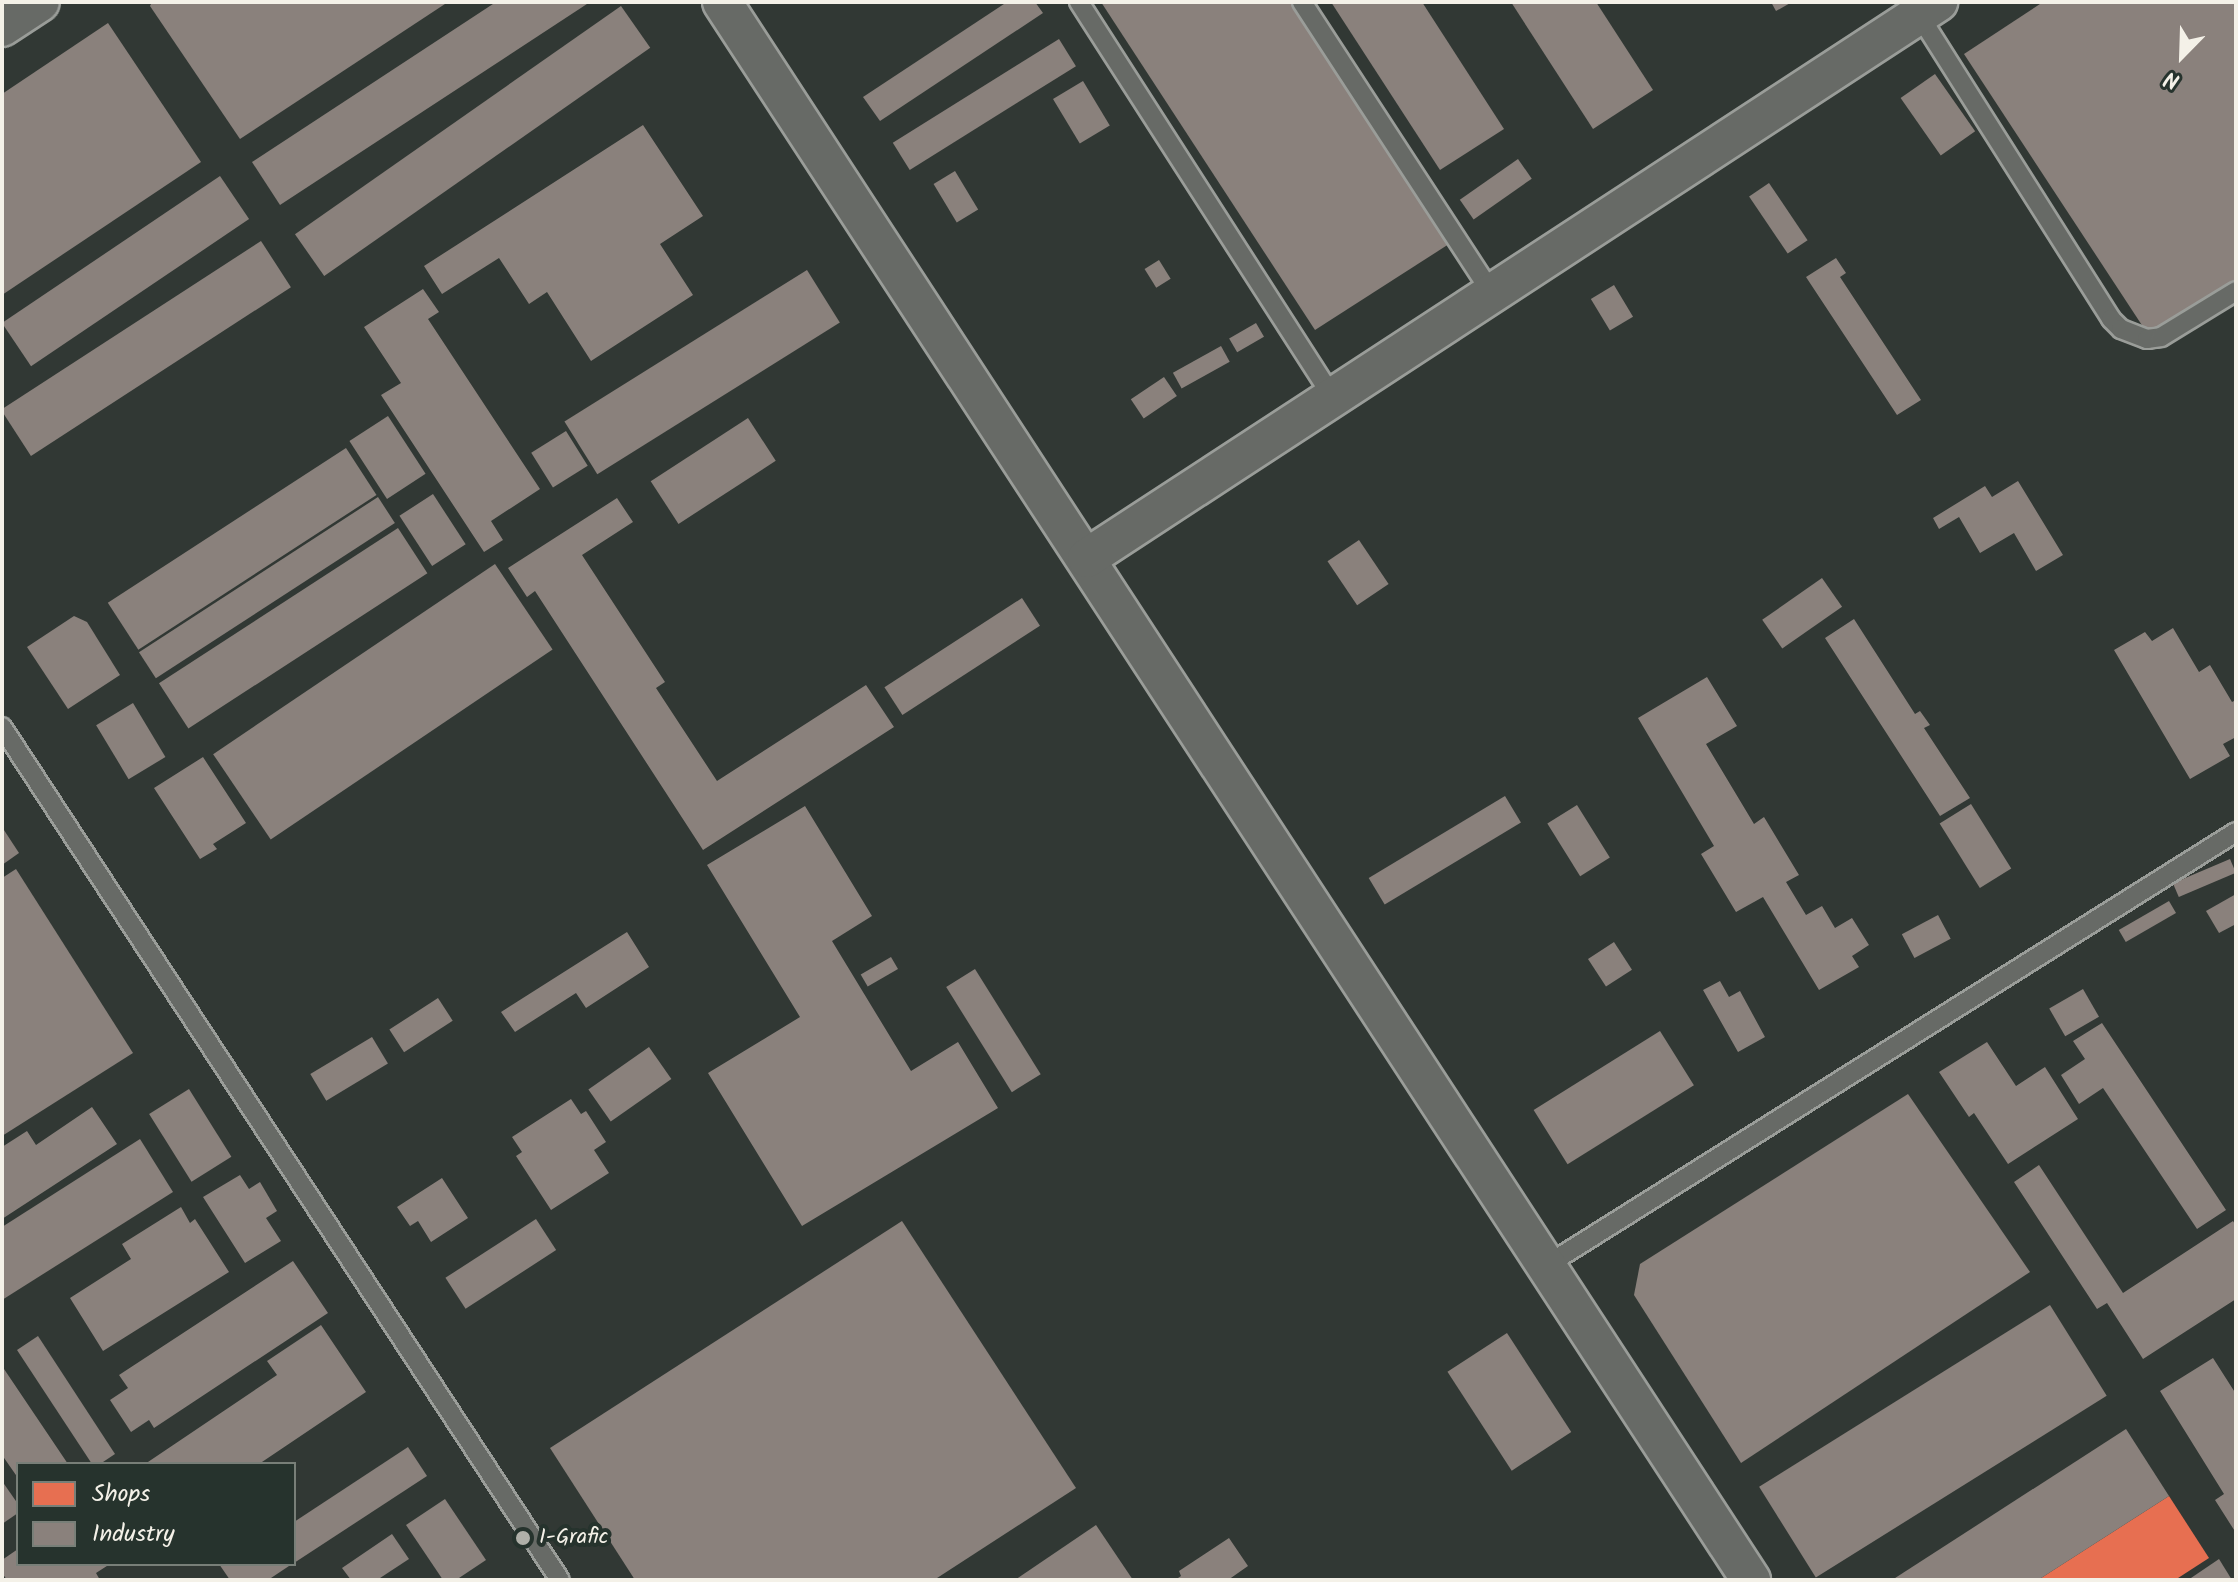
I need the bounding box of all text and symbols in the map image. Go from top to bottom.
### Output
north arrow [2142,16,2222,96]
text: N [2159,60,2186,97]
legend [16,1462,296,1566]
text: Shops [92,1475,150,1514]
text: Industry [92,1515,174,1554]
place label: I-Grafic [539,1525,608,1551]
marker: I-Grafic [514,1529,532,1547]

